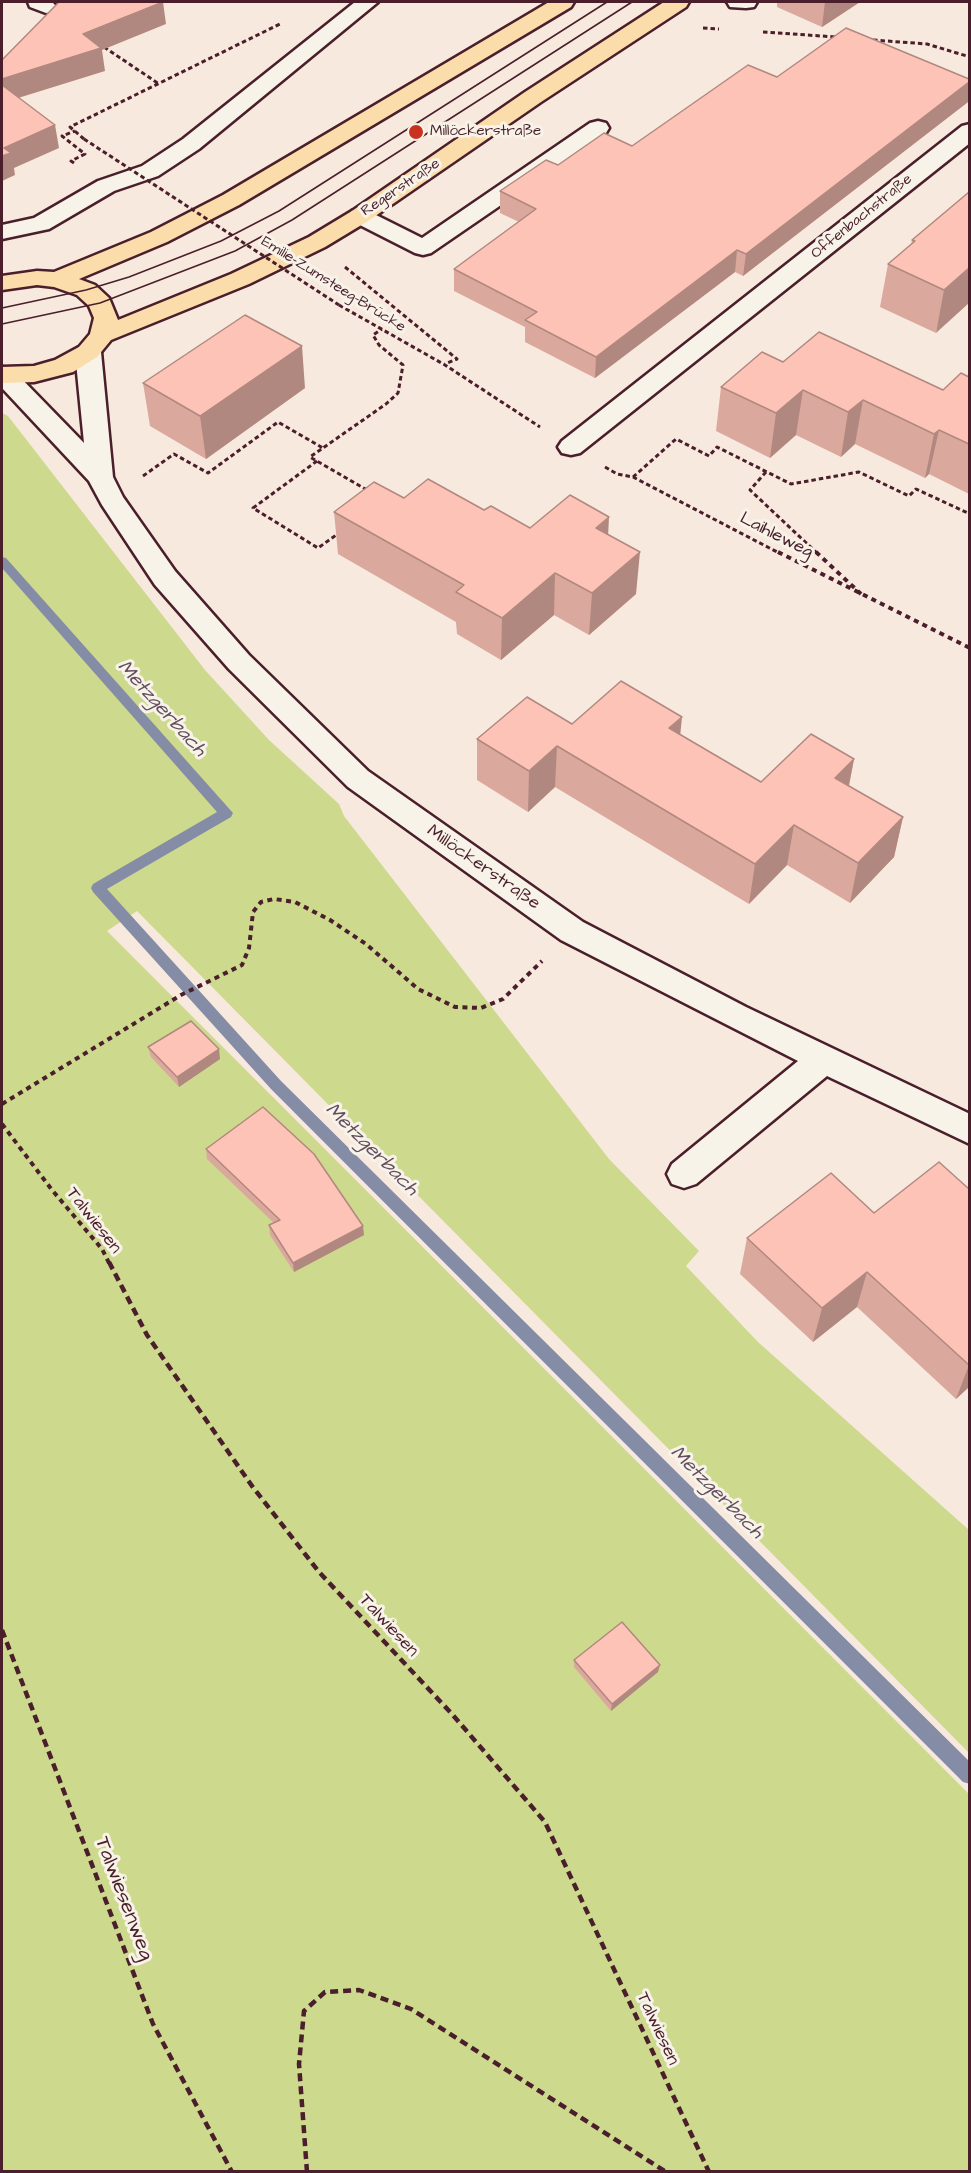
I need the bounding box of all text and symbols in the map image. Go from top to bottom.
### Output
marker: Millöckerstraße [407,123,425,141]
place label: Millöckerstraße [430,123,541,141]
street label: Regerstraße [358,155,444,221]
street label: Offenbachstraße [808,171,916,263]
street label: Emilie-Zumsteeg-Brücke [257,233,409,337]
street label: Laihleweg [736,508,816,564]
water label: Metzgerbach [111,656,211,762]
street label: Millöckerstraße [422,821,544,915]
water label: Metzgerbach [320,1099,422,1201]
street label: Talwiesen [60,1184,126,1258]
water label: Metzgerbach [665,1442,767,1544]
street label: Talwiesen [354,1590,422,1662]
street label: Talwiesenweg [88,1834,158,1964]
street label: Talwiesen [631,1989,683,2069]

